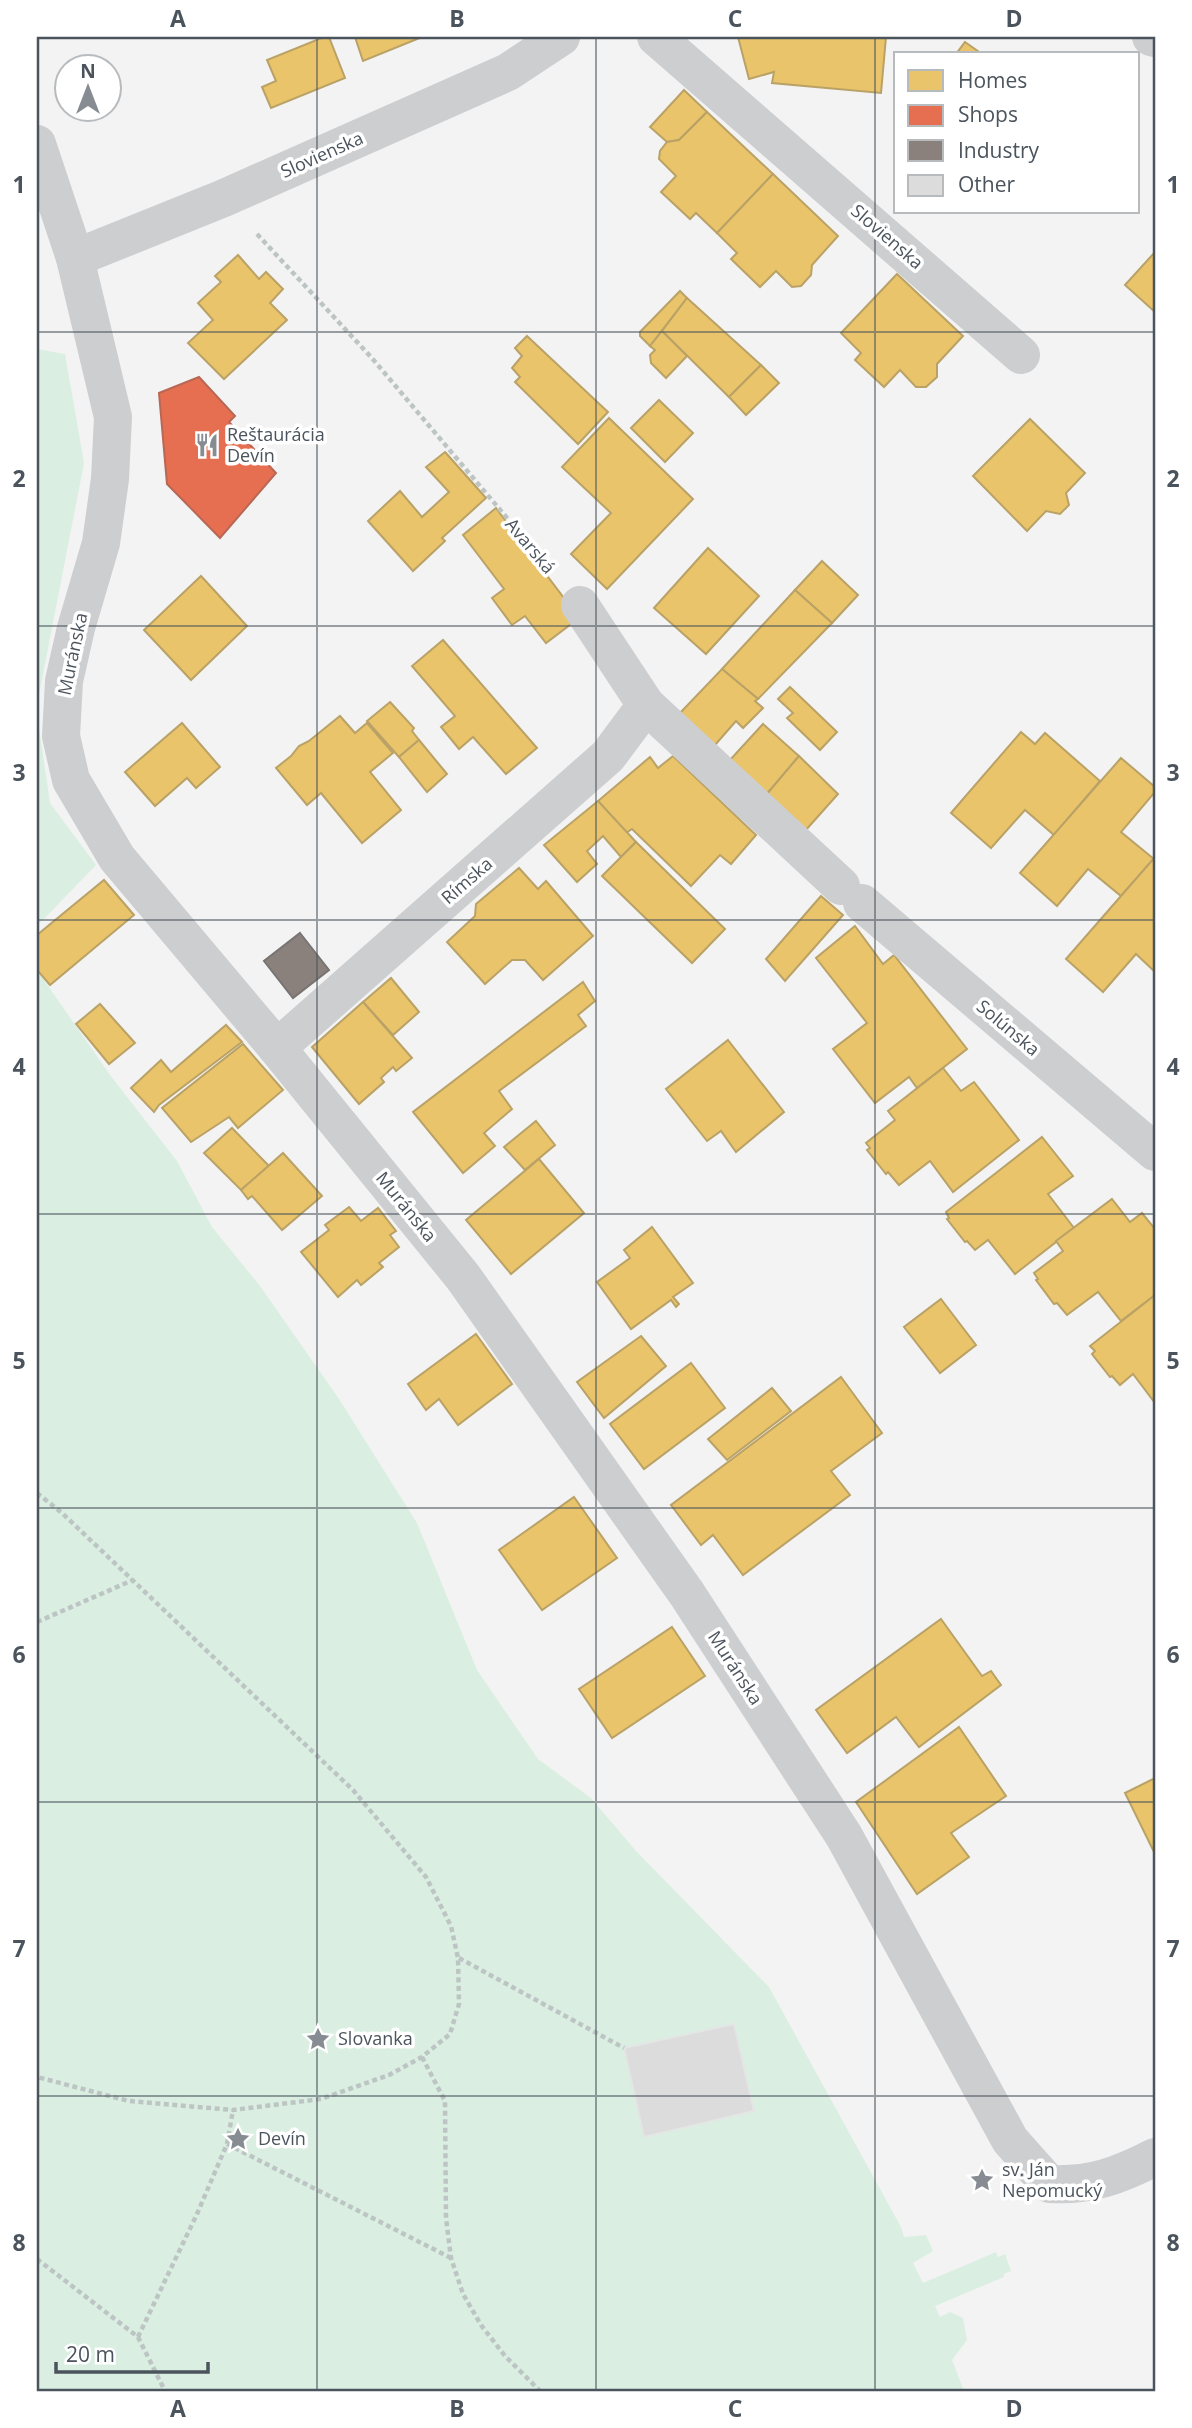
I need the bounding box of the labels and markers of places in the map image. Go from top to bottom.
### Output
place label: Reštaurácia Devín [227,422,325,467]
restaurant icon: Reštaurácia Devín [193,431,221,459]
place icon: Slovanka [304,2025,332,2053]
place label: Slovanka [338,2026,413,2050]
place icon: Devín [224,2125,252,2153]
place label: Devín [258,2126,306,2150]
place label: sv. Ján Nepomucký [1002,2157,1103,2202]
place icon: sv. Ján Nepomucký [968,2166,996,2194]

